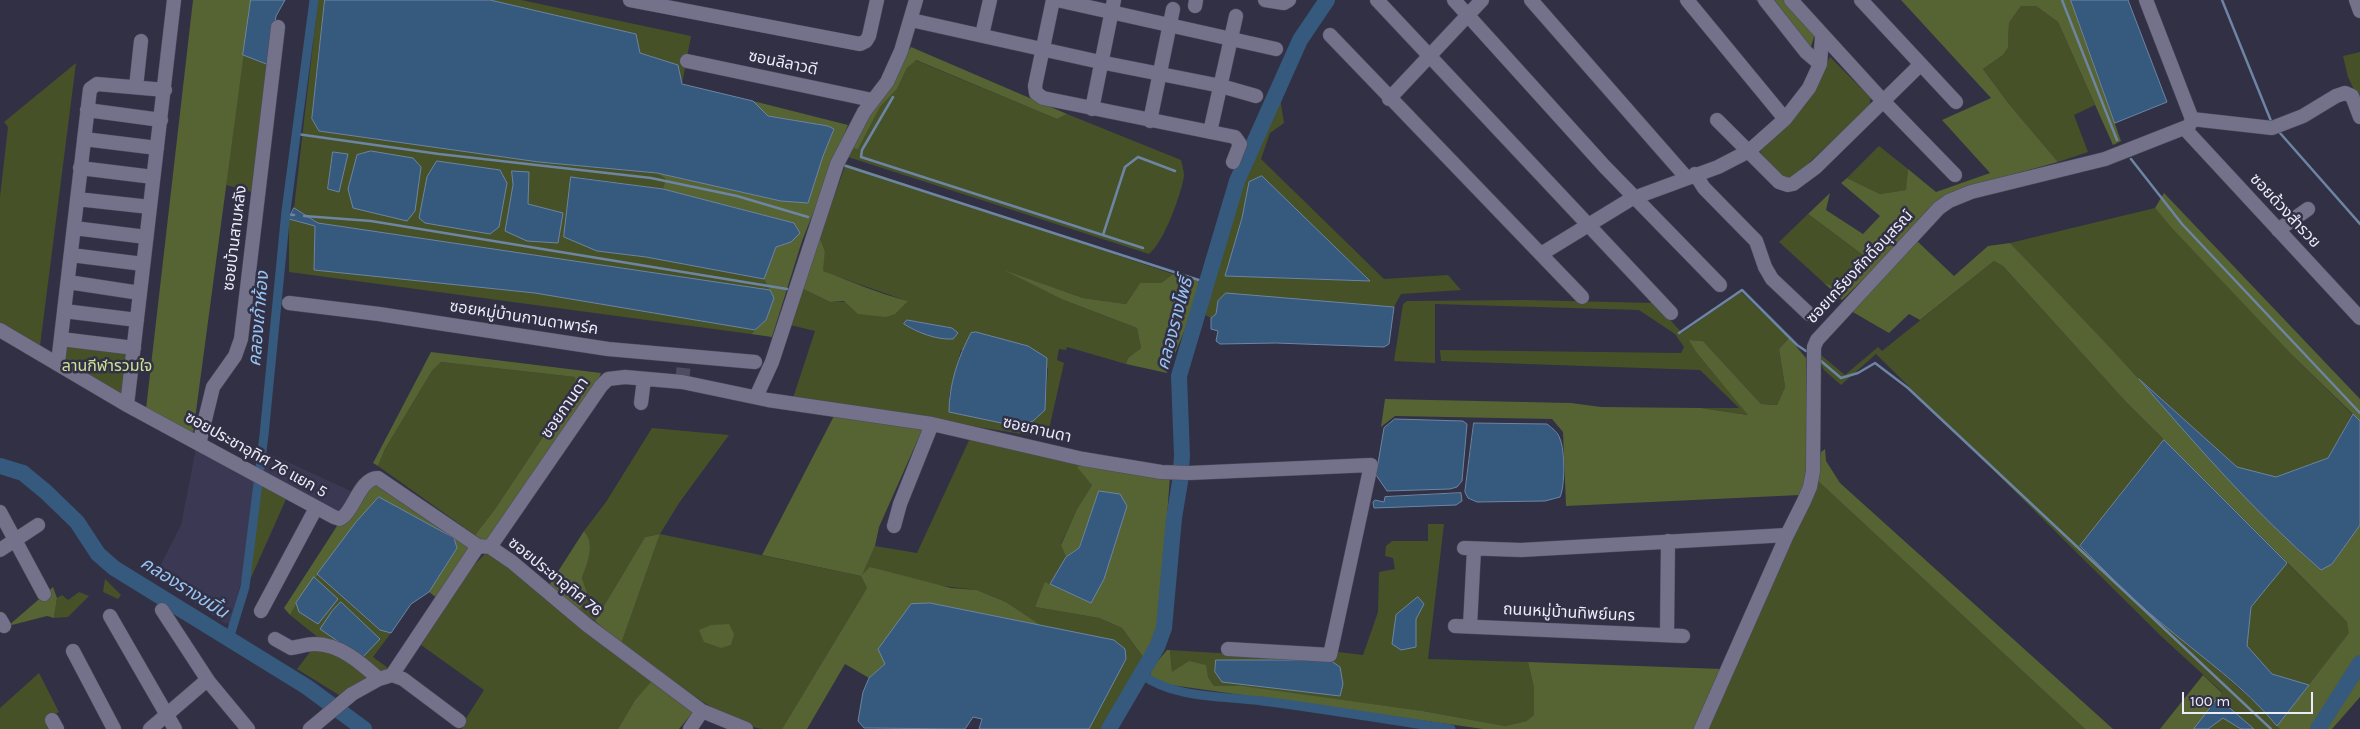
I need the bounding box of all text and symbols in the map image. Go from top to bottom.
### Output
street label: ซอนลีลาวดี [747,46,819,80]
street label: ซอยด้วงสำรวย [2246,170,2324,252]
street label: ซอยบ้านสามหลัง [219,184,251,292]
street label: ซอยเกรียงศักดิ์อนุสรณ์ [1803,206,1917,328]
water label: คลองเก้าห้อง [244,271,274,367]
water label: คลองรางโพธิ์ [1152,276,1198,372]
street label: ซอยหมู่บ้านกานดาพาร์ค [448,297,600,339]
park label: ลานกีฬารวมใจ [62,356,152,376]
street label: ซอยกานดา [537,374,593,442]
street label: ซอยประชาอุทิศ 76 แยก 5 [182,408,330,502]
street label: ซอยกานดา [1001,413,1073,447]
street label: ซอยประชาอุทิศ 76 [504,533,606,621]
water label: คลองรางขมิ้น [136,553,232,623]
street label: ถนนหมู่บ้านทิพย์นคร [1502,600,1636,626]
scale bar [2185,682,2316,714]
text: 100 m [2190,692,2230,710]

